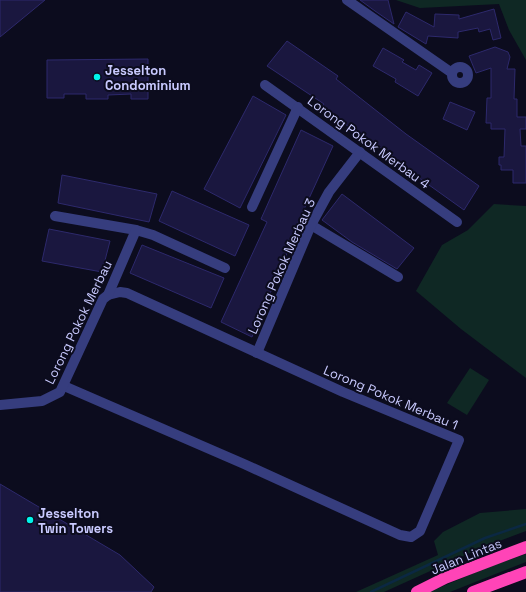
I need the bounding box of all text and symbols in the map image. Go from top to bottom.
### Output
place label: Jesselton Condominium [105,62,191,94]
marker: Jesselton Condominium [92,72,102,82]
street label: Lorong Pokok Merbau 4 [304,92,433,192]
street label: Lorong Pokok Merbau 3 [244,196,319,337]
street label: Lorong Pokok Merbau [41,258,116,387]
street label: Lorong Pokok Merbau 1 [321,361,461,433]
place label: Jesselton Twin Towers [38,505,113,537]
marker: Jesselton Twin Towers [25,515,35,525]
street label: Jalan Lintas [428,534,504,578]

